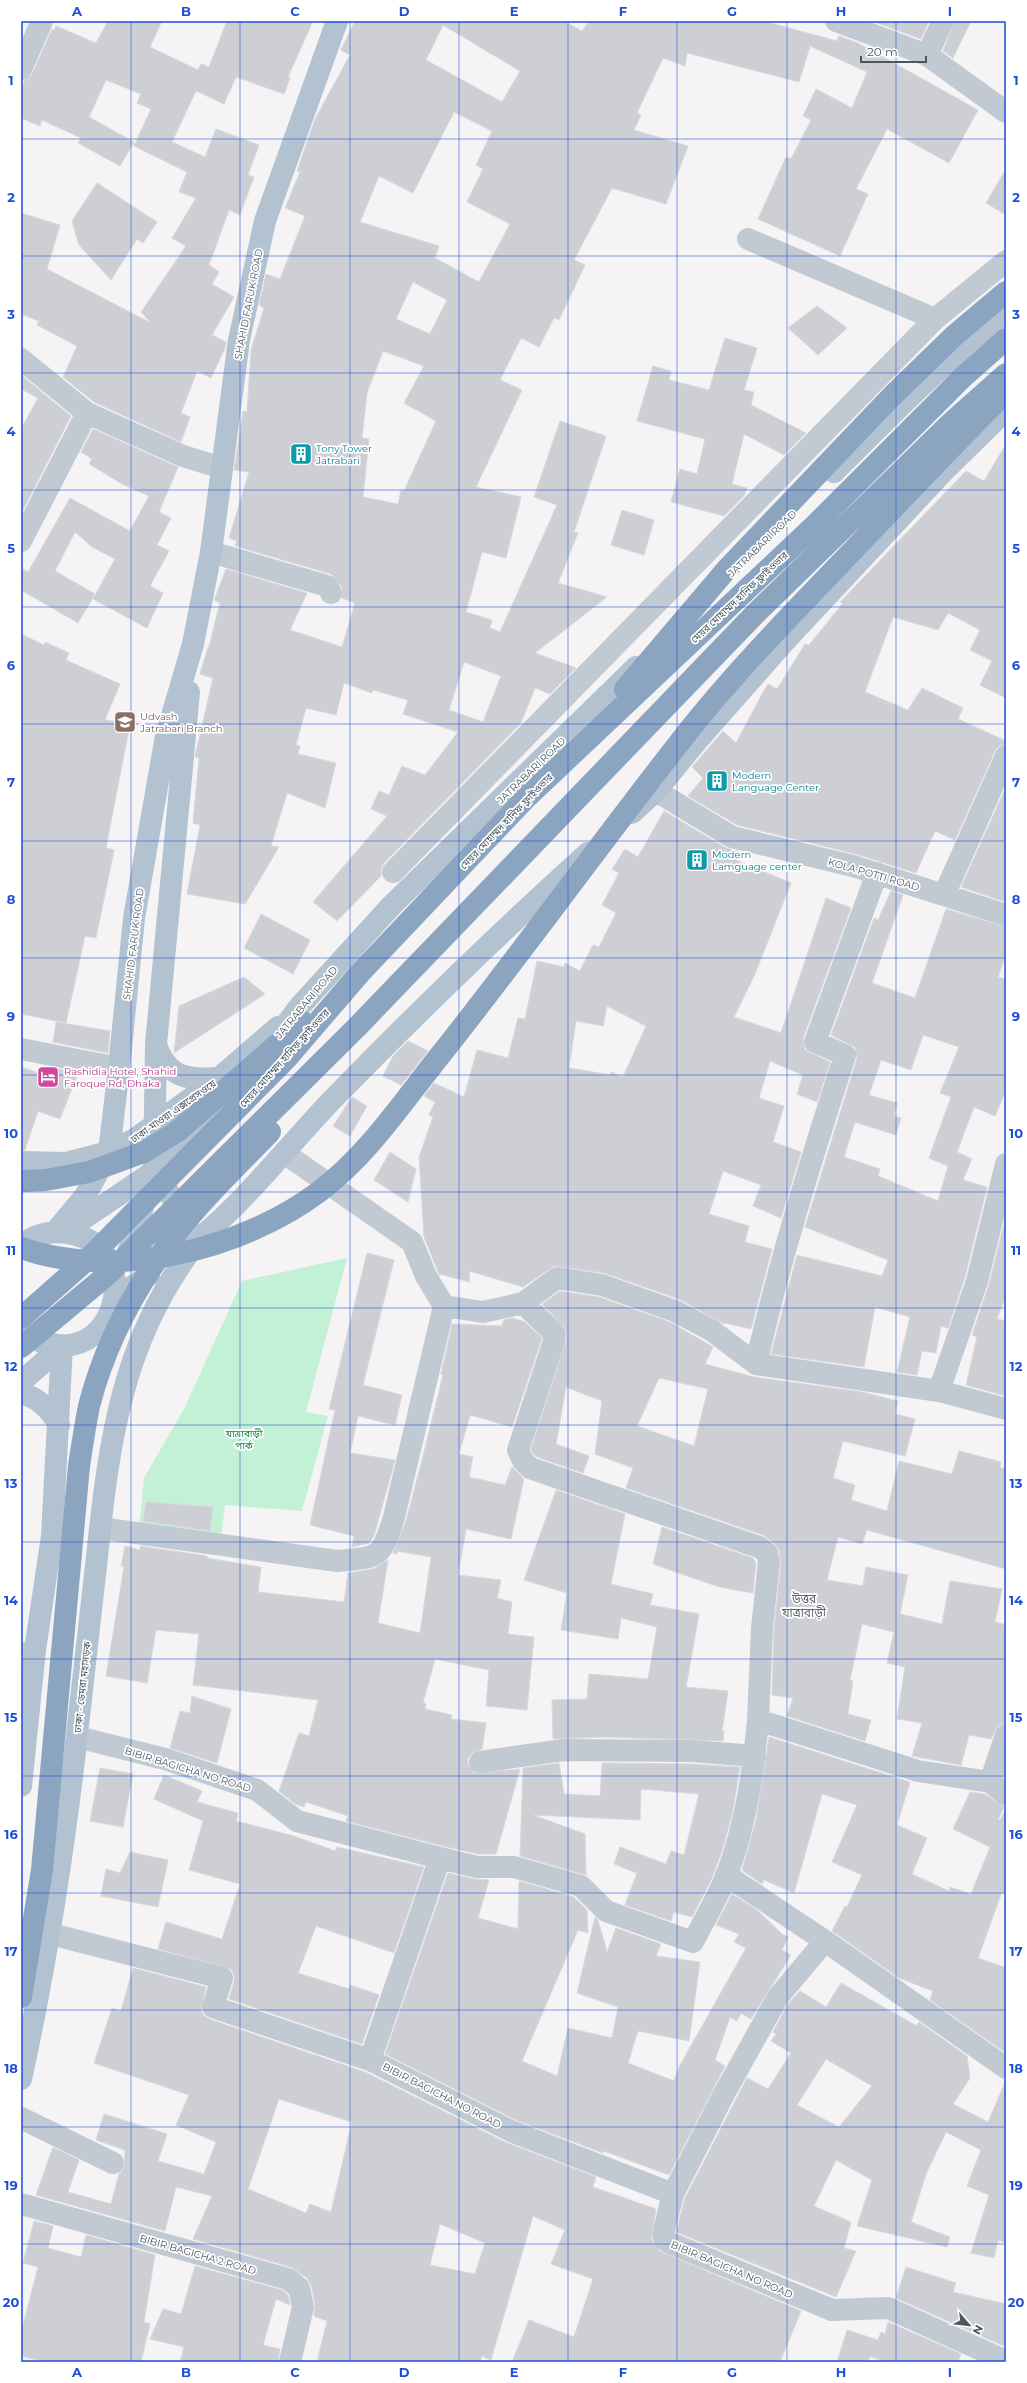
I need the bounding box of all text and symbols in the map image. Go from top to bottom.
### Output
text: A [71,3,83,19]
text: B [181,3,191,19]
text: C [290,3,300,19]
text: D [399,3,410,19]
text: E [510,3,519,19]
text: F [619,3,627,19]
text: G [727,3,737,19]
text: H [836,3,846,19]
text: I [948,3,952,19]
scale bar [861,38,926,64]
text: 20 m [867,44,898,59]
text: 1 [8,72,14,88]
text: 1 [1013,72,1019,88]
text: 2 [7,189,15,205]
text: 2 [1012,189,1020,205]
street label: SHAHID FARUK ROAD [231,248,266,361]
text: 3 [6,306,15,322]
text: 3 [1011,306,1020,322]
text: 4 [7,423,16,439]
text: 4 [1012,423,1021,439]
building icon: Tony Tower Jatrabari [288,441,314,467]
place label: Tony Tower Jatrabari [315,442,372,467]
street label: JATRABARI ROAD [725,507,799,580]
text: 5 [7,540,15,556]
text: 5 [1012,540,1020,556]
street label: মেয়র মোহাম্মদ হানিফ ফ্লাইওভার [688,548,791,646]
text: 6 [7,657,16,673]
text: 6 [1012,657,1021,673]
school or university icon: Udvash Jatrabari Branch [112,709,138,735]
place label: Udvash Jatrabari Branch [139,710,222,735]
street label: JATRABARI ROAD [494,734,568,807]
building icon: Modern Language Center [704,768,730,794]
place label: Modern Language Center [732,769,819,794]
street label: মেয়র মোহাম্মদ হানিফ ফ্লাইওভার [457,770,556,872]
text: 7 [7,774,15,790]
text: 7 [1012,774,1020,790]
building icon: Modern Lamguage center [684,847,710,873]
place label: Modern Lamguage center [712,848,802,873]
street label: KOLA POTTI ROAD [827,855,921,894]
street label: SHAHID FARUK ROAD [120,887,147,1001]
text: 8 [7,891,16,907]
text: 8 [1012,891,1021,907]
street label: JATRABARI ROAD [272,964,340,1042]
street label: মেয়র মোহাম্মদ হানিফ ফ্লাইওভার [237,1006,333,1110]
text: 9 [7,1008,15,1024]
text: 9 [1012,1008,1020,1024]
hotel icon: Rashidia Hotel, Shahid Faroque Rd, Dhaka [35,1064,61,1090]
place label: Rashidia Hotel, Shahid Faroque Rd, Dhaka [64,1065,176,1090]
street label: ঢাকা-মাওয়া এক্সপ্রেসওয়ে [127,1077,219,1146]
text: 10 [4,1125,18,1141]
text: 10 [1009,1125,1023,1141]
text: 11 [6,1242,16,1258]
text: 11 [1011,1242,1021,1258]
text: 12 [5,1358,18,1374]
text: 12 [1010,1358,1023,1374]
park label: যাত্রাবাড়ী পার্ক [225,1427,263,1452]
text: 13 [5,1475,18,1491]
text: 13 [1010,1475,1023,1491]
district label: উত্তর যাত্রাবাড়ী [781,1591,827,1620]
text: 14 [4,1592,18,1608]
text: 14 [1009,1592,1023,1608]
street label: ঢাকা - ডেমরা মহাসড়ক [71,1640,94,1734]
text: 15 [5,1709,18,1725]
text: 15 [1010,1709,1023,1725]
street label: BIBIR BAGICHA NO ROAD [123,1744,253,1795]
text: 16 [4,1826,18,1842]
text: 16 [1009,1826,1023,1842]
text: 17 [4,1943,18,1959]
text: 17 [1009,1943,1023,1959]
text: 18 [4,2060,18,2076]
street label: BIBIR BAGICHA NO ROAD [380,2060,503,2131]
text: 18 [1009,2060,1023,2076]
text: 19 [4,2177,18,2193]
text: 19 [1009,2177,1023,2193]
street label: BIBIR BAGICHA 2 ROAD [138,2232,258,2277]
street label: BIBIR BAGICHA NO ROAD [669,2238,795,2301]
text: 20 [3,2294,19,2310]
text: 20 [1008,2294,1024,2310]
north arrow [949,2305,989,2345]
text: N [970,2322,986,2337]
text: A [71,2364,83,2380]
text: B [181,2364,191,2380]
text: C [290,2364,300,2380]
text: D [399,2364,410,2380]
text: E [510,2364,519,2380]
text: F [619,2364,627,2380]
text: G [727,2364,737,2380]
text: H [836,2364,846,2380]
text: I [948,2364,952,2380]

